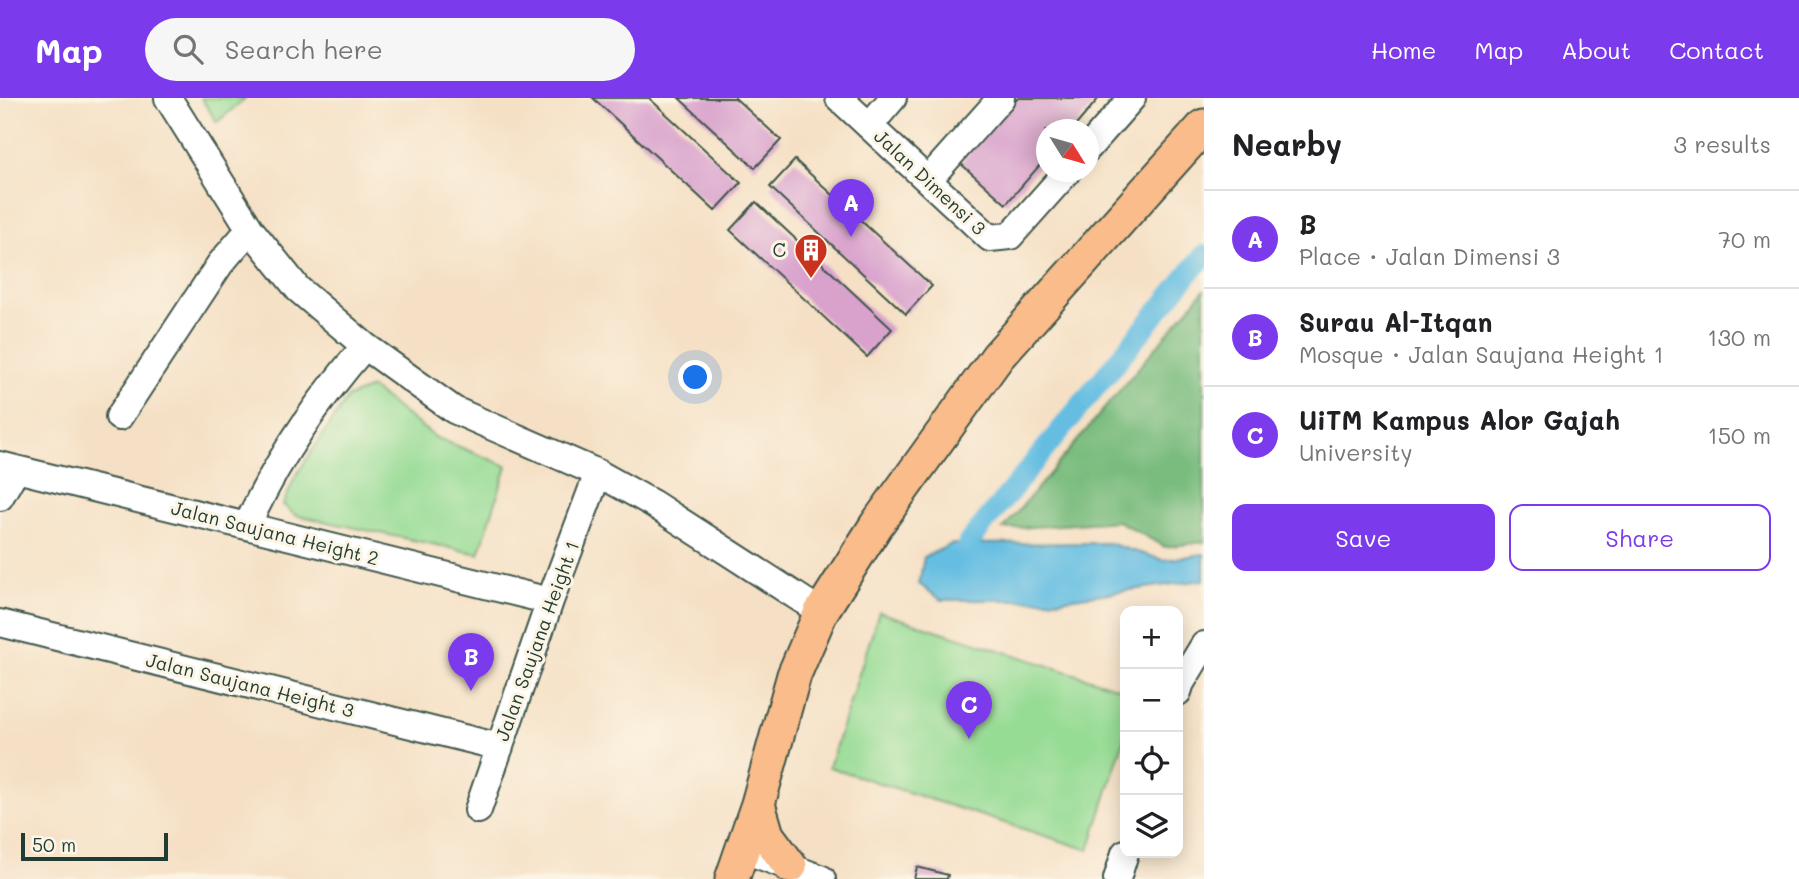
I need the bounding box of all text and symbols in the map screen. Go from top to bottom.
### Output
search box [145,18,635,81]
text: Map [35,28,103,71]
icon: search [169,30,207,68]
text: Search here [225,32,383,66]
text: Home [1371,34,1436,65]
text: Map [1474,34,1523,65]
text: About [1561,34,1631,65]
text: Contact [1669,34,1764,65]
north arrow [1036,119,1099,182]
street label: Jalan Dimensi 3 [869,123,992,240]
text: Nearby [1232,124,1342,164]
text: 3 results [1674,129,1771,159]
pin: A [828,179,874,237]
text: B [1299,207,1317,241]
text: A [1247,224,1263,254]
text: 70 m [1718,224,1771,254]
building icon: C [792,231,830,280]
place label: C [772,237,786,262]
text: Place · Jalan Dimensi 3 [1299,241,1560,271]
text: Surau Al-Itqan [1299,305,1493,339]
text: B [1247,322,1263,352]
text: 130 m [1707,322,1771,352]
text: Mosque · Jalan Saujana Height 1 [1299,339,1664,369]
your location [678,360,712,394]
text: UiTM Kampus Alor Gajah [1299,403,1620,437]
text: C [1246,420,1264,450]
text: 150 m [1707,420,1771,450]
text: University [1299,437,1412,467]
street label: Jalan Saujana Height 2 [169,495,381,570]
button: Save [1232,504,1495,571]
button: Share [1509,504,1771,571]
street label: Jalan Saujana Height 1 [489,537,584,744]
map controls [1120,606,1183,858]
button: + [1120,606,1183,669]
pin: B [448,633,494,691]
street label: Jalan Saujana Height 3 [144,647,357,722]
button: − [1120,669,1183,732]
pin: C [946,681,992,739]
button: locate [1120,732,1183,795]
button: layers [1120,795,1183,858]
scale bar [21,830,168,862]
text: 50 m [32,832,76,857]

